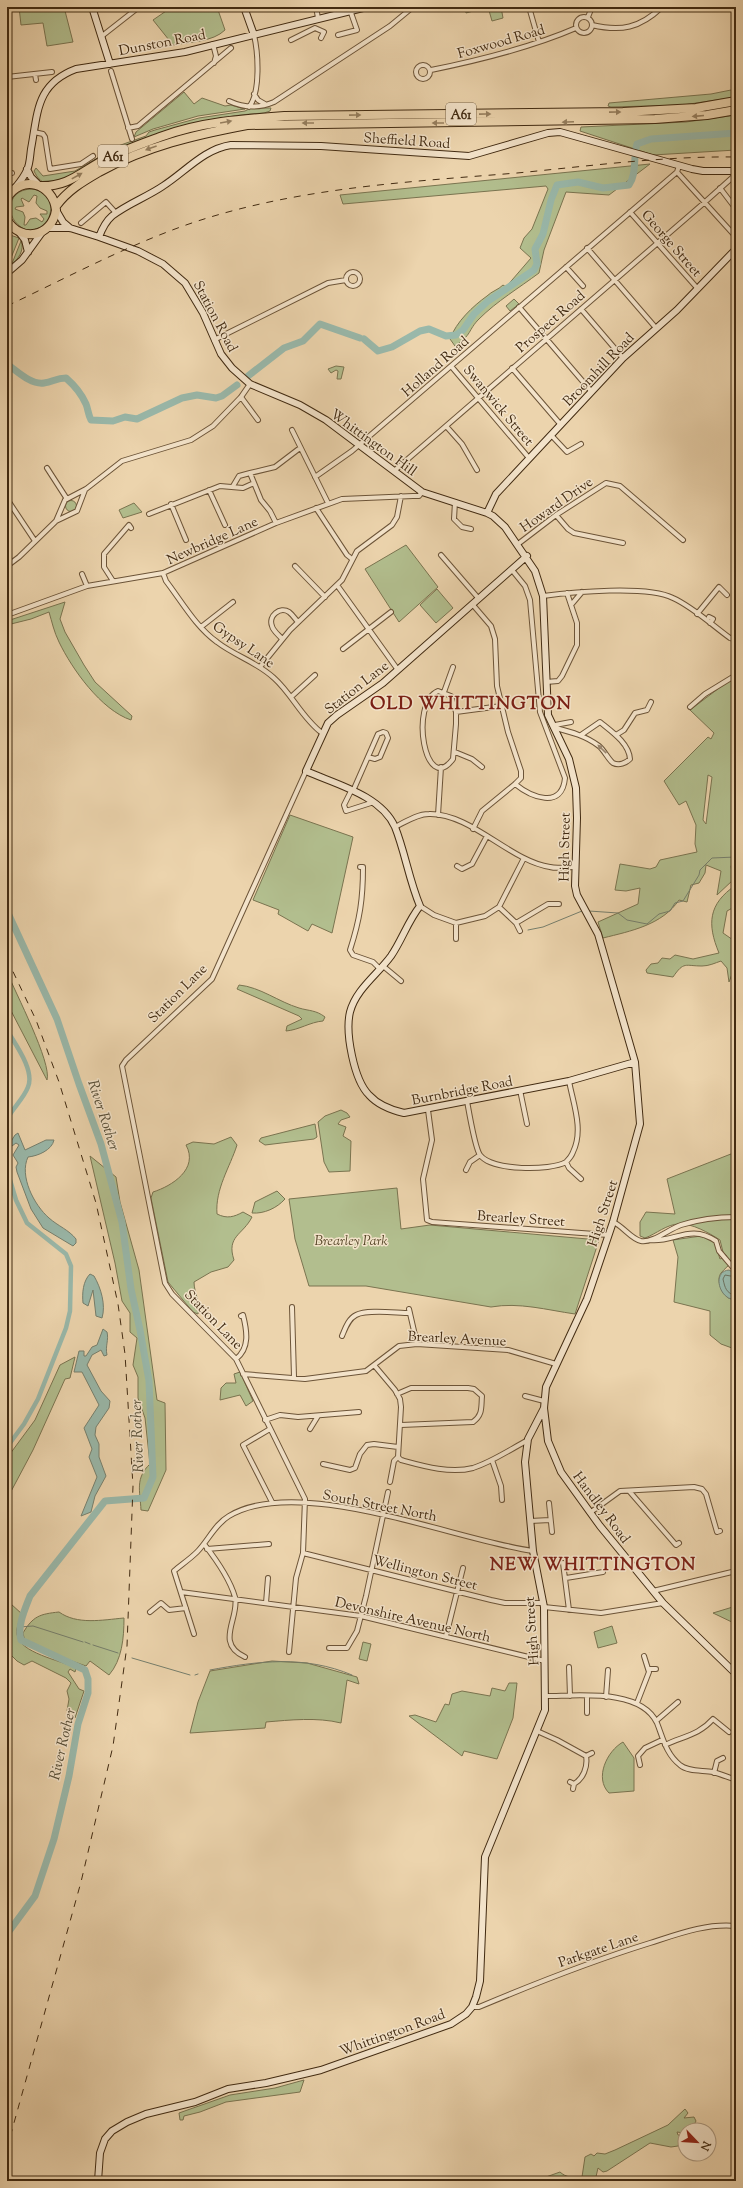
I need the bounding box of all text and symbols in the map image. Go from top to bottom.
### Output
street label: Foxwood Road [455,21,548,65]
street label: Dunston Road [117,26,208,62]
road number: A61 [446,103,476,125]
one-way arrow [609,109,622,115]
one-way arrow [479,111,492,117]
one-way arrow [349,112,362,118]
one-way arrow [691,113,704,120]
one-way arrow [219,118,232,124]
one-way arrow [561,119,574,125]
one-way arrow [301,120,314,126]
one-way arrow [431,120,444,126]
street label: Sheffield Road [363,129,451,155]
road number: A61 [98,145,128,167]
one-way arrow [145,146,157,152]
one-way arrow [71,173,83,179]
street label: George Street [636,206,705,282]
street label: Station Road [187,278,242,356]
street label: Prospect Road [512,287,590,358]
street label: Broomhill Road [559,329,640,412]
street label: Holland Road [398,333,474,402]
street label: Swanwick Street [457,361,538,451]
street label: Whittington Hill [325,405,420,482]
street label: Howard Drive [517,473,598,538]
street label: Newbridge Lane [164,513,262,571]
street label: Gypsy Lane [208,617,278,674]
street label: Station Lane [321,657,394,720]
district label: OLD WHITTINGTON [370,692,572,718]
one-way arrow [597,744,607,754]
street label: High Street [555,812,577,882]
street label: Station Lane [144,960,213,1029]
street label: Burnbridge Road [410,1072,515,1112]
water label: River Rother [81,1077,124,1154]
street label: High Street [584,1177,624,1250]
street label: Brearley Street [476,1207,566,1233]
park label: Brearley Park [314,1232,388,1252]
street label: Station Lane [179,1286,246,1355]
street label: Brearley Avenue [407,1327,507,1353]
water label: River Rother [127,1398,150,1473]
street label: Handley Road [567,1468,634,1548]
street label: South Street North [321,1486,438,1528]
street label: Wellington Street [370,1551,479,1597]
district label: NEW WHITTINGTON [490,1553,696,1579]
street label: Devonshire Avenue North [333,1593,492,1649]
street label: High Street [521,1595,545,1666]
water label: River Rother [45,1706,82,1782]
street label: Parkgate Lane [556,1928,641,1974]
street label: Whittington Road [337,2005,449,2062]
north arrow [677,2122,717,2162]
text: N [696,2138,715,2153]

